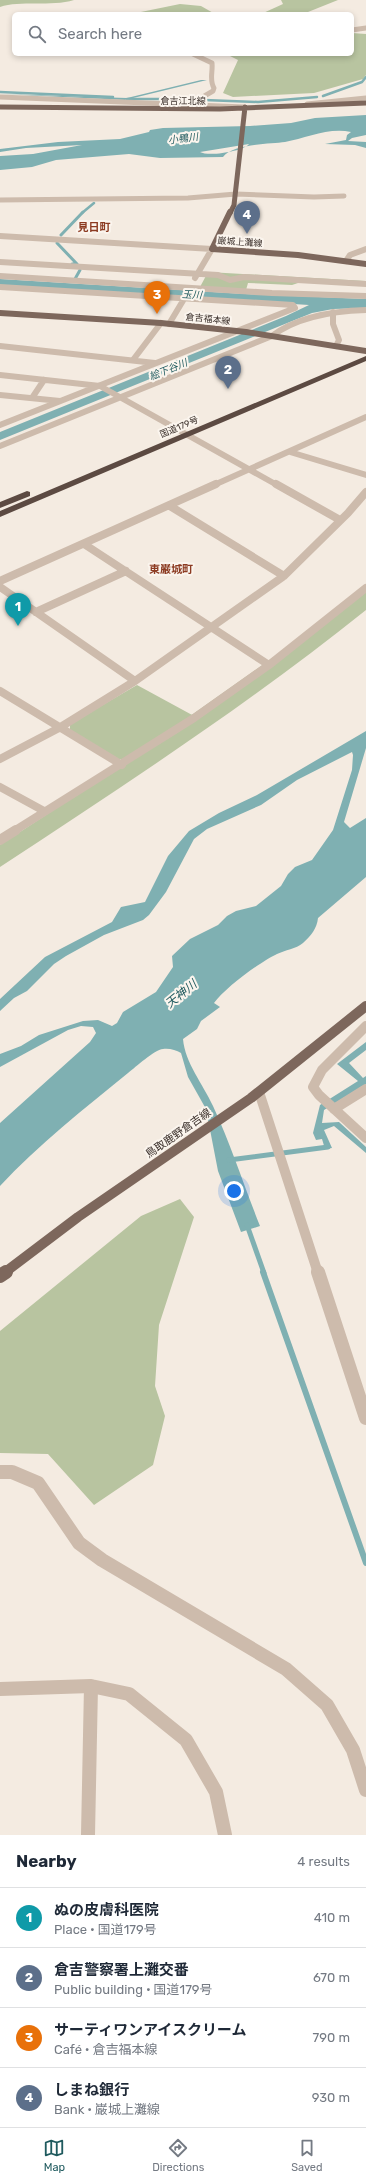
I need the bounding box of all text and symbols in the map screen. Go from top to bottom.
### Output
search box [12,12,354,56]
icon: search [26,23,48,45]
text: Search here [58,25,142,43]
street label: 倉吉江北線 [160,96,206,106]
water label: 小鴨川 [168,131,200,147]
pin: 4 [234,201,260,234]
district label: 見日町 [78,221,111,234]
street label: 巌城上灘線 [217,235,264,249]
pin: 3 [144,281,170,314]
water label: 玉川 [182,288,203,302]
street label: 倉吉福本線 [185,312,232,326]
water label: 絵下谷川 [148,356,190,383]
pin: 2 [215,356,241,389]
street label: 国道179号 [158,414,200,440]
district label: 東巌城町 [149,563,193,576]
pin: 1 [5,593,31,626]
water label: 天神川 [163,976,201,1011]
street label: 鳥取鹿野倉吉線 [143,1106,214,1161]
your location [224,1181,244,1201]
text: Nearby [16,1851,77,1871]
text: 4 results [297,1854,350,1869]
text: ぬの皮膚科医院 [54,1901,159,1919]
text: 1 [26,1910,32,1925]
text: 410 m [314,1910,350,1925]
text: Place · 国道179号 [54,1922,157,1937]
text: 倉吉警察署上灘交番 [54,1961,189,1979]
text: 2 [25,1970,33,1985]
text: 670 m [313,1970,350,1985]
text: Public building · 国道179号 [54,1982,213,1997]
text: サーティワンアイスクリーム [54,2021,246,2039]
text: 3 [25,2030,33,2045]
text: 790 m [313,2030,350,2045]
text: Café · 倉吉福本線 [54,2042,158,2057]
text: しまね銀行 [54,2081,129,2099]
text: 4 [25,2090,33,2105]
text: 930 m [312,2090,350,2105]
text: Bank · 巌城上灘線 [54,2102,160,2117]
tab: Map [43,2137,65,2174]
tab: Directions [152,2137,204,2174]
tab: Saved [291,2137,323,2174]

